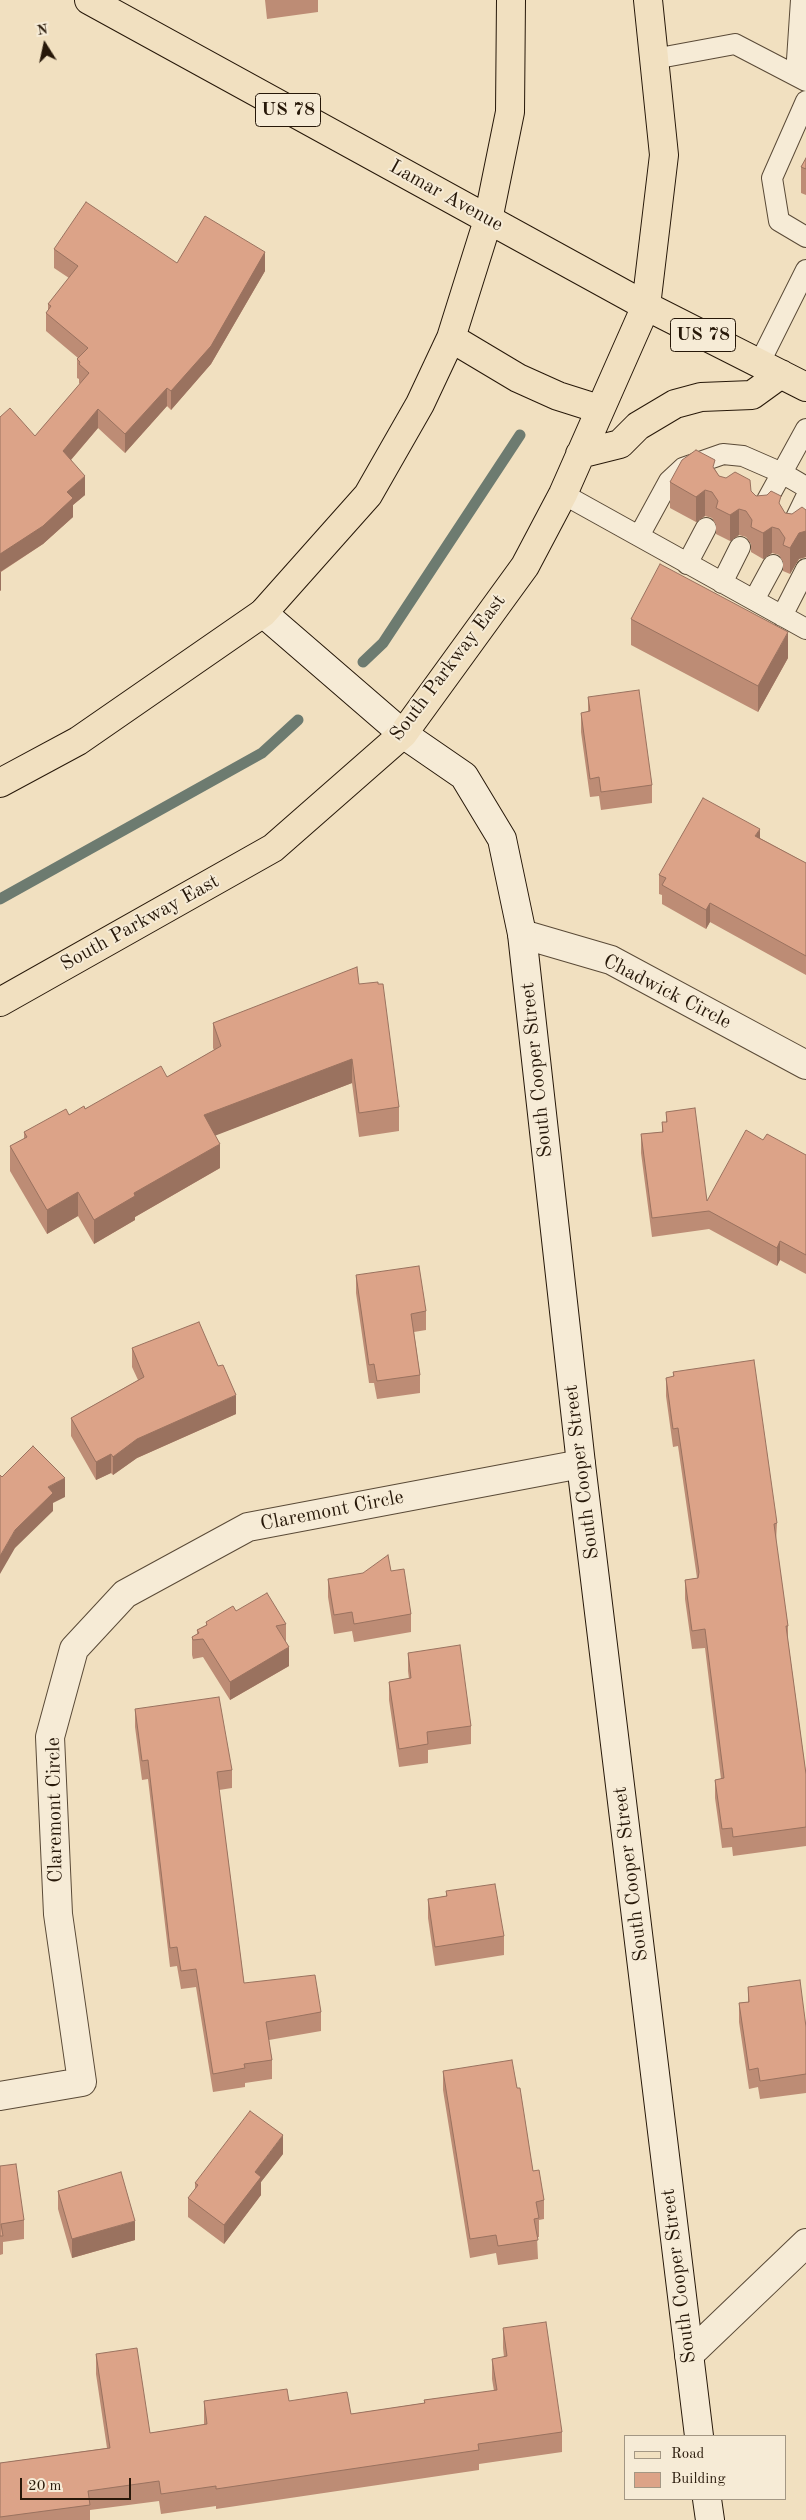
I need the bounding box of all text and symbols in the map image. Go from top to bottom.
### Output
north arrow [20,20,70,70]
text: N [36,22,49,38]
road number: US 78 [256,94,320,126]
street label: Lamar Avenue [385,155,507,237]
road number: US 78 [670,318,736,352]
street label: South Parkway East [385,590,511,746]
street label: South Parkway East [56,869,224,977]
street label: Chadwick Circle [599,949,735,1035]
street label: South Cooper Street [516,981,558,1159]
street label: South Cooper Street [559,1383,605,1561]
street label: Claremont Circle [258,1485,406,1537]
street label: Claremont Circle [42,1737,68,1883]
street label: South Cooper Street [608,1785,654,1963]
street label: South Cooper Street [656,2187,702,2365]
legend [624,2435,786,2500]
text: Road [671,2447,704,2462]
scale bar [22,2468,134,2500]
text: Building [671,2472,726,2487]
text: 20 m [28,2479,62,2494]

